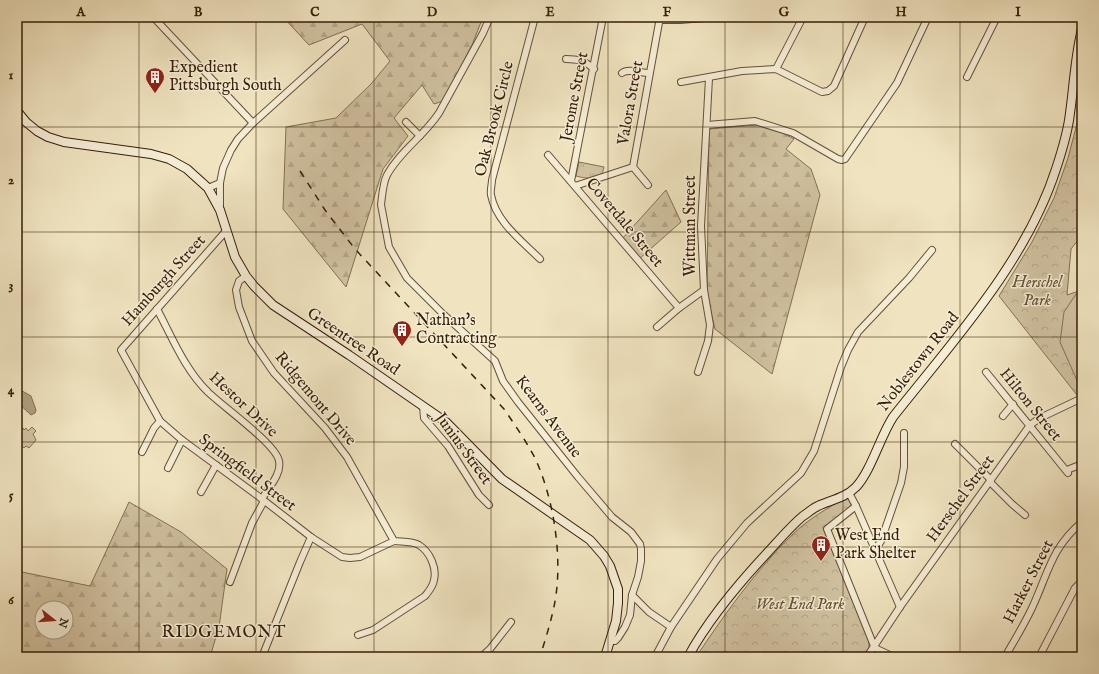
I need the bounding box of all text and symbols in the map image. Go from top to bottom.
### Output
text: A [76,4,87,21]
text: B [194,4,203,21]
text: C [310,4,320,21]
text: D [427,4,438,21]
text: E [545,4,555,21]
text: F [663,4,672,21]
text: G [779,4,790,21]
text: H [895,4,907,21]
text: I [1015,4,1021,21]
street label: Jerome Street [556,50,594,145]
place label: Expedient Pittsburgh South [169,58,282,96]
street label: Oak Brook Circle [471,59,519,179]
street label: Valora Street [614,59,648,148]
building icon: Expedient Pittsburgh South [144,66,166,94]
text: 1 [9,67,14,84]
text: 2 [8,172,14,189]
street label: Coverdale Street [581,174,667,272]
street label: Wittman Street [681,175,701,277]
street label: Hamburgh Street [118,231,211,331]
park label: Herschel Park [1011,273,1063,311]
text: 3 [9,277,14,294]
street label: Greentree Road [303,304,404,381]
street label: Noblestown Road [874,308,964,416]
place label: Nathan's Contracting [416,311,497,349]
building icon: Nathan's Contracting [391,319,413,347]
street label: Ridgemont Drive [270,348,360,450]
street label: Hilton Street [994,364,1066,446]
street label: Hestor Drive [204,368,282,442]
street label: Kearns Avenue [510,372,586,462]
text: 4 [8,382,15,399]
street label: Junius Street [429,407,496,489]
street label: Springfield Street [194,430,300,516]
street label: Herschel Street [923,451,1000,546]
text: 5 [9,487,14,504]
place label: West End Park Shelter [835,526,916,564]
building icon: West End Park Shelter [810,534,832,562]
street label: Harker Street [999,536,1059,627]
text: 6 [8,592,14,609]
park label: West End Park [756,595,845,615]
north arrow [34,600,74,640]
text: N [54,615,71,630]
district label: RIDGEMONT [162,622,286,643]

